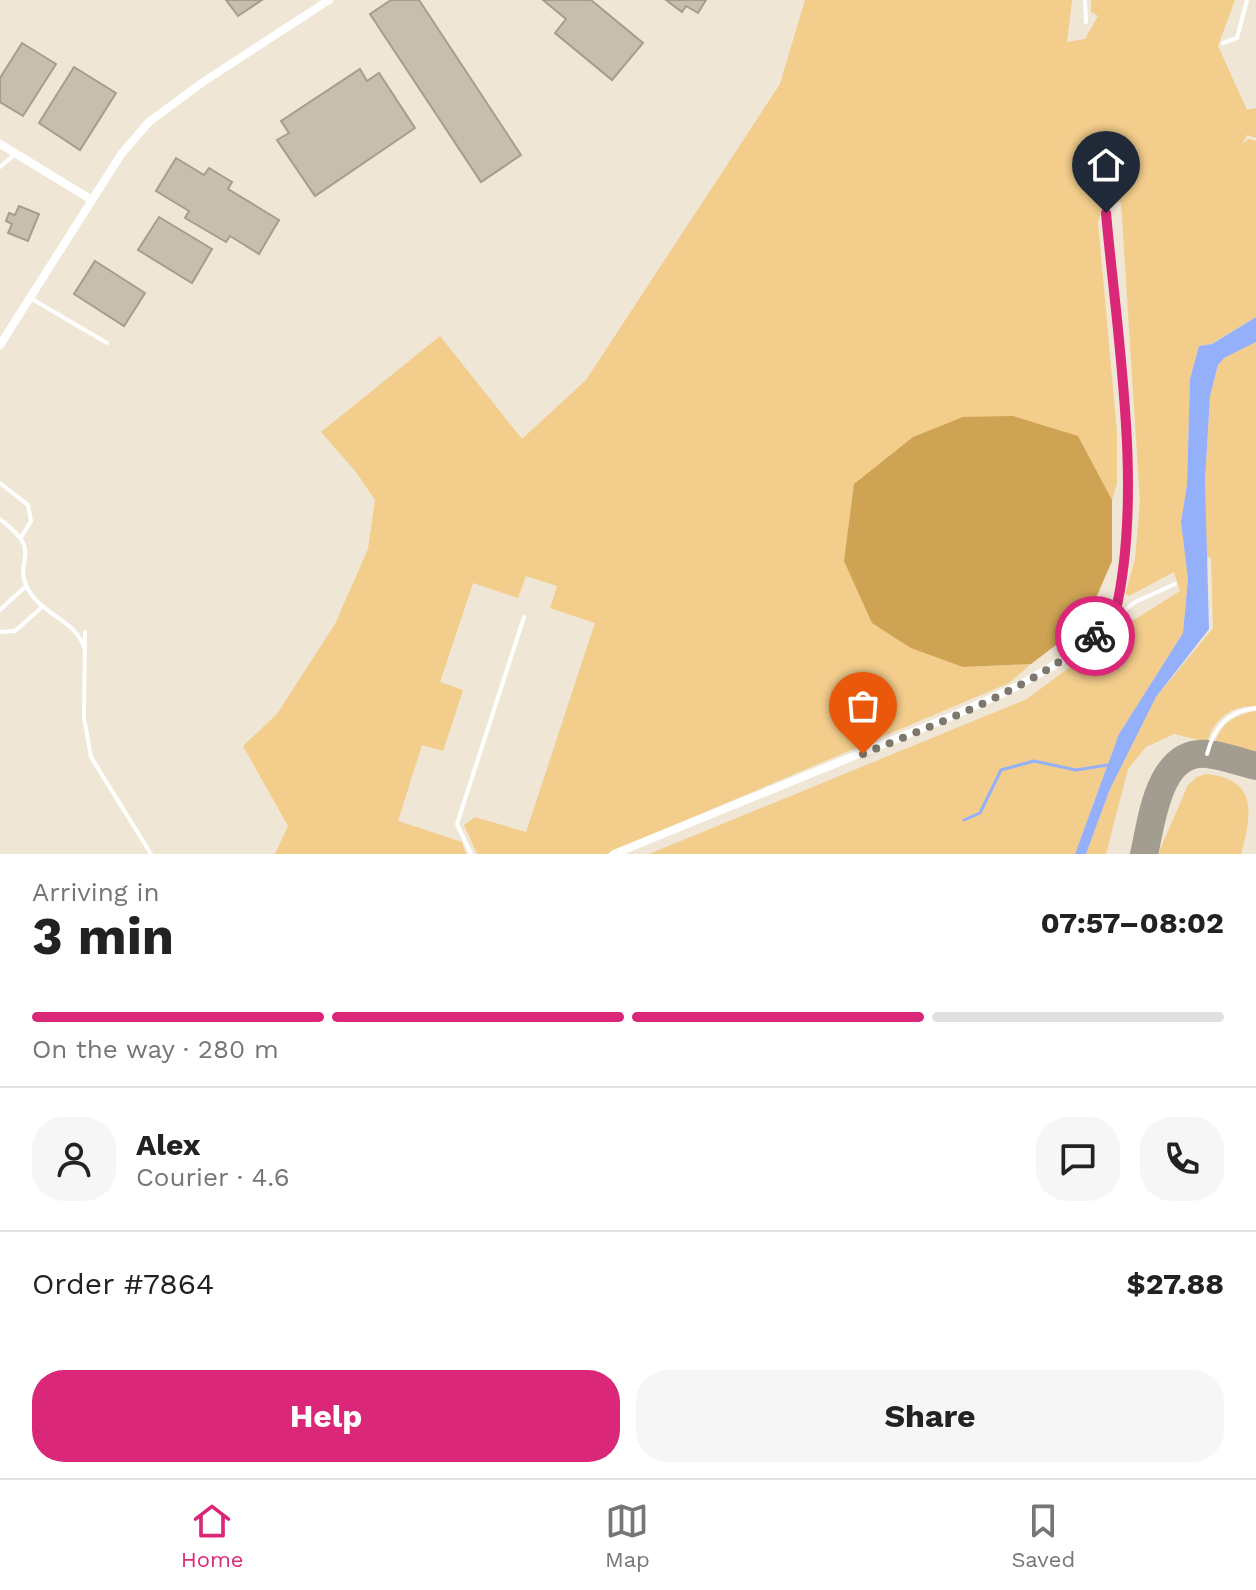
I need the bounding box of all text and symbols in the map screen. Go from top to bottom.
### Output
pin [1072,131,1140,213]
icon: home [1084,143,1128,187]
courier [1055,596,1135,676]
icon: bike [1073,614,1117,658]
pin [829,672,897,754]
icon: bag [841,684,885,728]
text: Arriving in [32,877,160,907]
text: 07:57–08:02 [1040,905,1224,940]
text: 3 min [32,906,174,967]
text: On the way · 280 m [32,1034,279,1064]
button: person [32,1117,116,1201]
button: chat [1036,1117,1120,1201]
button: phone [1140,1117,1224,1201]
text: Alex [136,1127,200,1162]
text: Courier · 4.6 [136,1162,290,1192]
text: Order #7864 [32,1266,214,1301]
text: $27.88 [1126,1266,1224,1301]
button: Help [32,1370,620,1462]
button: Share [636,1370,1224,1462]
tab: Home [181,1499,244,1572]
tab: Map [605,1499,650,1572]
tab: Saved [1011,1499,1075,1572]

